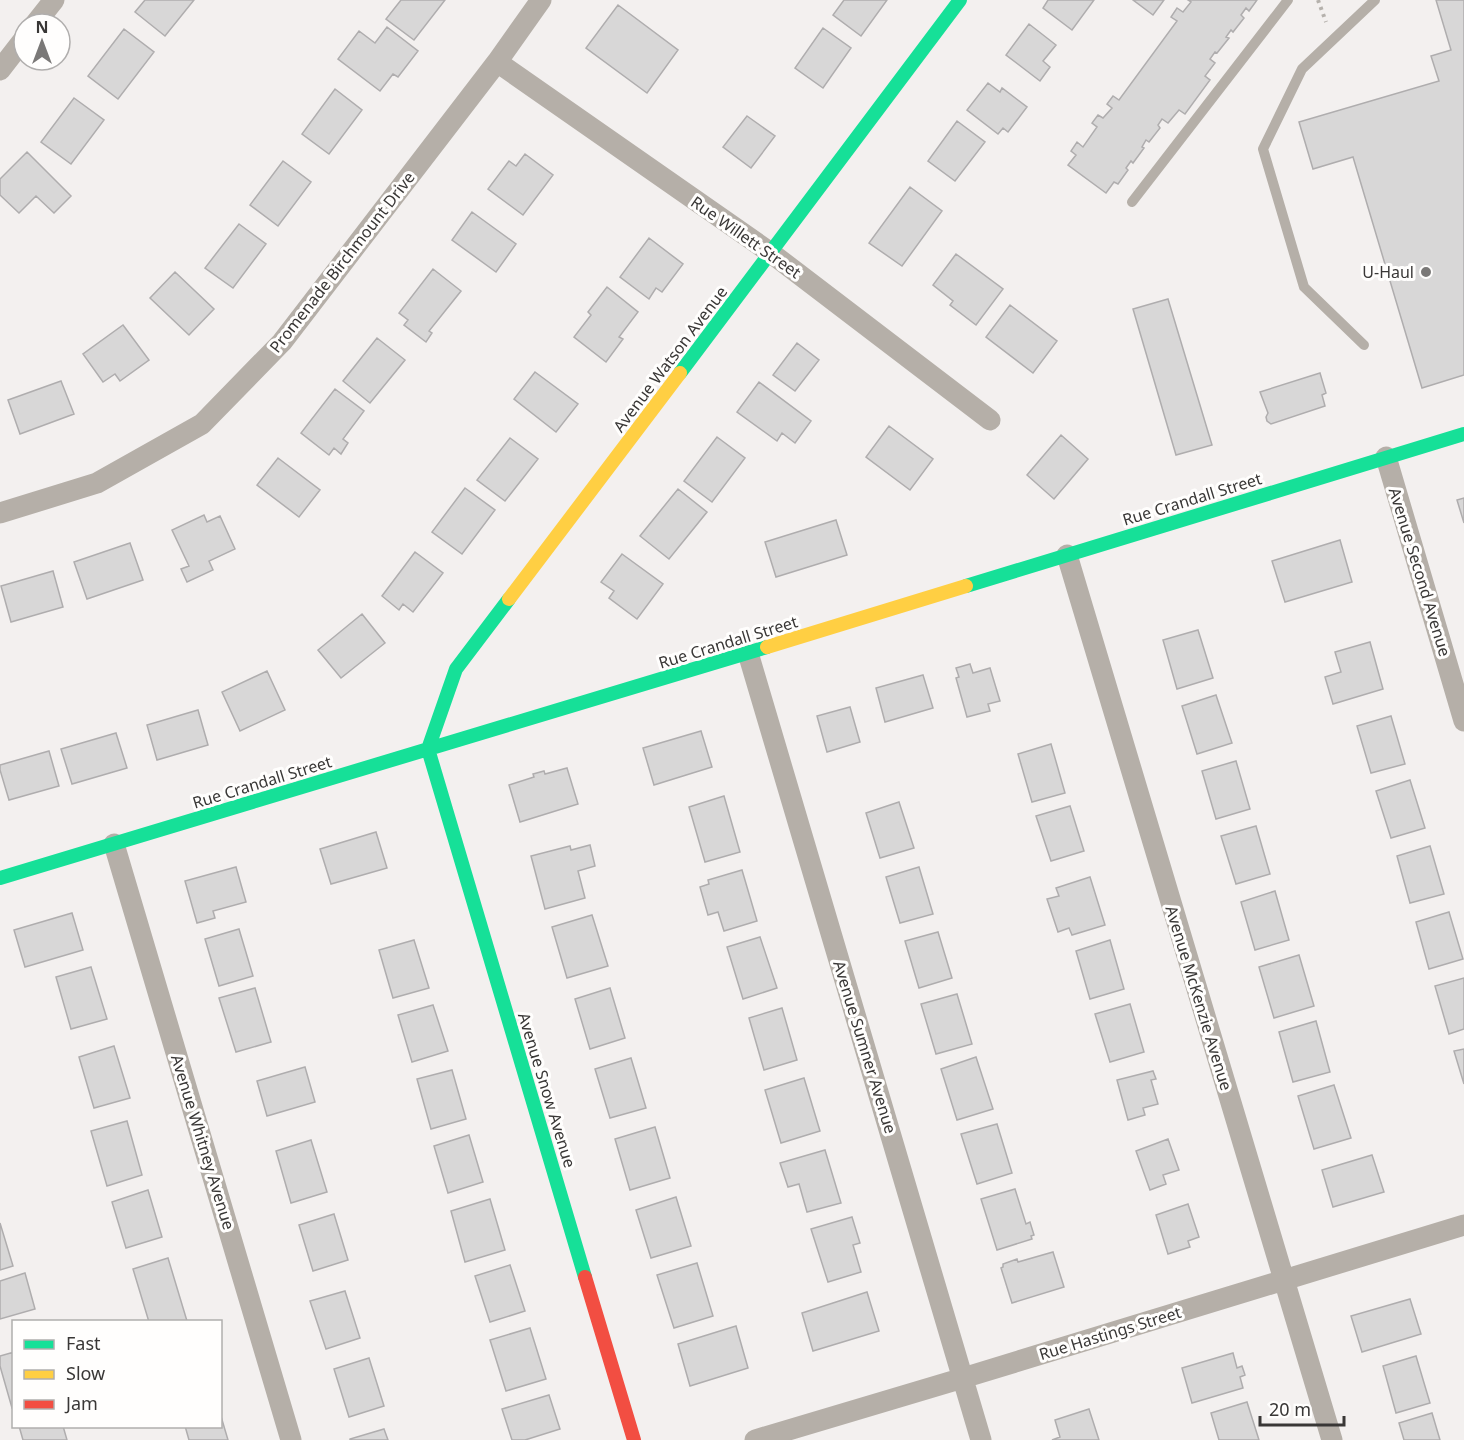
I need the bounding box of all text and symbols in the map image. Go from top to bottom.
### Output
north arrow [12,12,72,72]
text: N [35,16,49,38]
street label: Promenade Birchmount Drive [264,167,420,357]
street label: Rue Willett Street [687,191,806,283]
place label: U-Haul [1362,261,1414,283]
marker: U-Haul [1419,265,1433,279]
street label: Avenue Watson Avenue [608,282,732,436]
street label: Rue Crandall Street [1120,467,1264,531]
street label: Avenue Second Avenue [1384,485,1456,659]
street label: Rue Crandall Street [656,610,800,674]
street label: Rue Crandall Street [190,750,334,814]
street label: Avenue McKenzie Avenue [1160,903,1238,1093]
street label: Avenue Sumner Avenue [828,958,902,1136]
street label: Avenue Snow Avenue [513,1010,581,1170]
street label: Avenue Whitney Avenue [166,1052,240,1232]
street label: Rue Hastings Street [1036,1301,1184,1365]
legend [12,1320,222,1428]
text: Fast [66,1331,101,1355]
text: Slow [66,1361,105,1385]
scale bar [1260,1389,1344,1427]
text: Jam [64,1391,98,1415]
text: 20 m [1269,1397,1311,1421]

